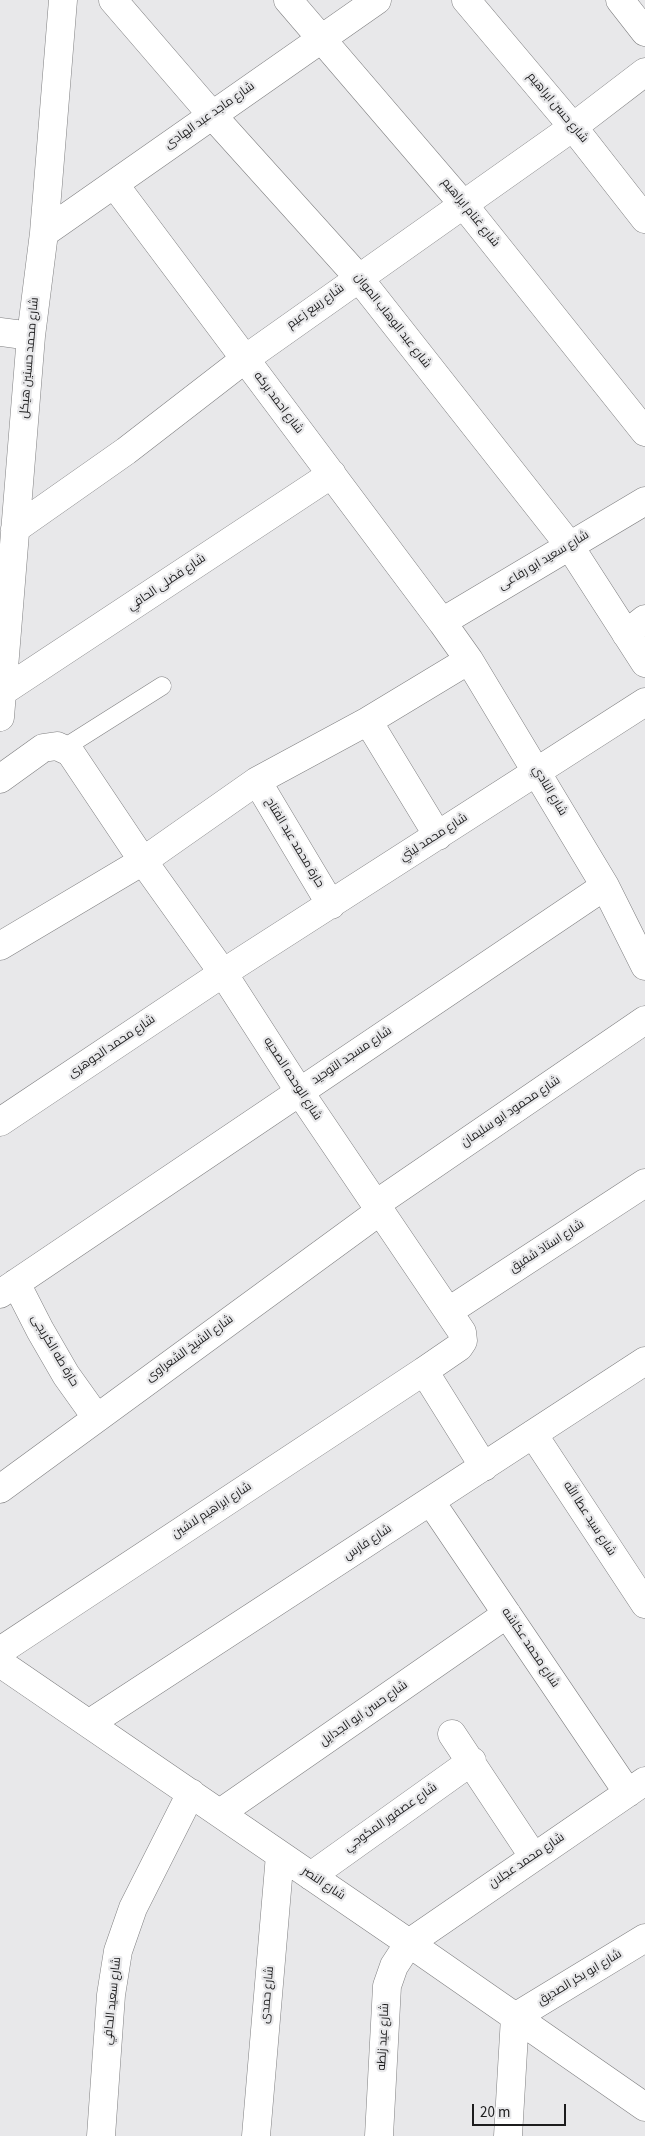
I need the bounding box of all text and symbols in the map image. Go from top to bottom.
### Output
street label: شارع حسن ابراهيم [523,70,591,146]
street label: شارع ماجد عبد الهادى [162,80,258,152]
street label: شارع غنام ابراهيم [438,176,502,250]
street label: شارع عبد الوهاب الموان [351,271,433,371]
street label: شارع ربيع زعيم [285,281,347,333]
street label: شارع محمد حسنين هيكل [18,297,42,419]
street label: شارع احمد بركه [250,369,306,437]
street label: شارع سعيد ابو رفاعى [496,528,592,594]
street label: شارع فضلى الحافي [125,552,209,614]
street label: شارع النادي [528,763,570,819]
street label: حارة محمد عبد الفتاح [261,795,327,891]
street label: شارع محمد ليثي [398,811,470,865]
street label: شارع محمد الجوهرى [66,1012,158,1082]
street label: شارع مسجد التوحيد [309,1024,395,1088]
street label: شارع الوحده الصحيه [260,1035,324,1123]
street label: شارع محمود ابو سليمان [459,1073,563,1151]
street label: شارع استاذ شفيق [507,1218,587,1276]
street label: شارع الشيخ الشعراوى [143,1312,237,1386]
street label: حارة طه الكريجى [27,1313,81,1389]
street label: شارع سيد عطا الله [560,1479,618,1559]
street label: شارع ابراهيم لاشين [170,1480,254,1542]
street label: شارع فارس [341,1522,395,1564]
street label: شارع محمد عكاشه [498,1605,562,1691]
street label: شارع حسن ابو الجدايل [317,1678,411,1750]
street label: شارع عصفور المكوجي [342,1781,440,1855]
street label: شارع محمد عجلان [487,1830,567,1892]
street label: شارع النصر [299,1864,347,1904]
street label: شارع ابو بكر الصديق [535,1947,625,2009]
street label: شارع سعيد الحافي [101,1956,125,2046]
street label: شارع حمدى [258,1966,278,2024]
street label: شارع عيد زلطه [375,2003,393,2071]
scale bar [475,2094,569,2126]
text: 20 m [480,2102,510,2123]

